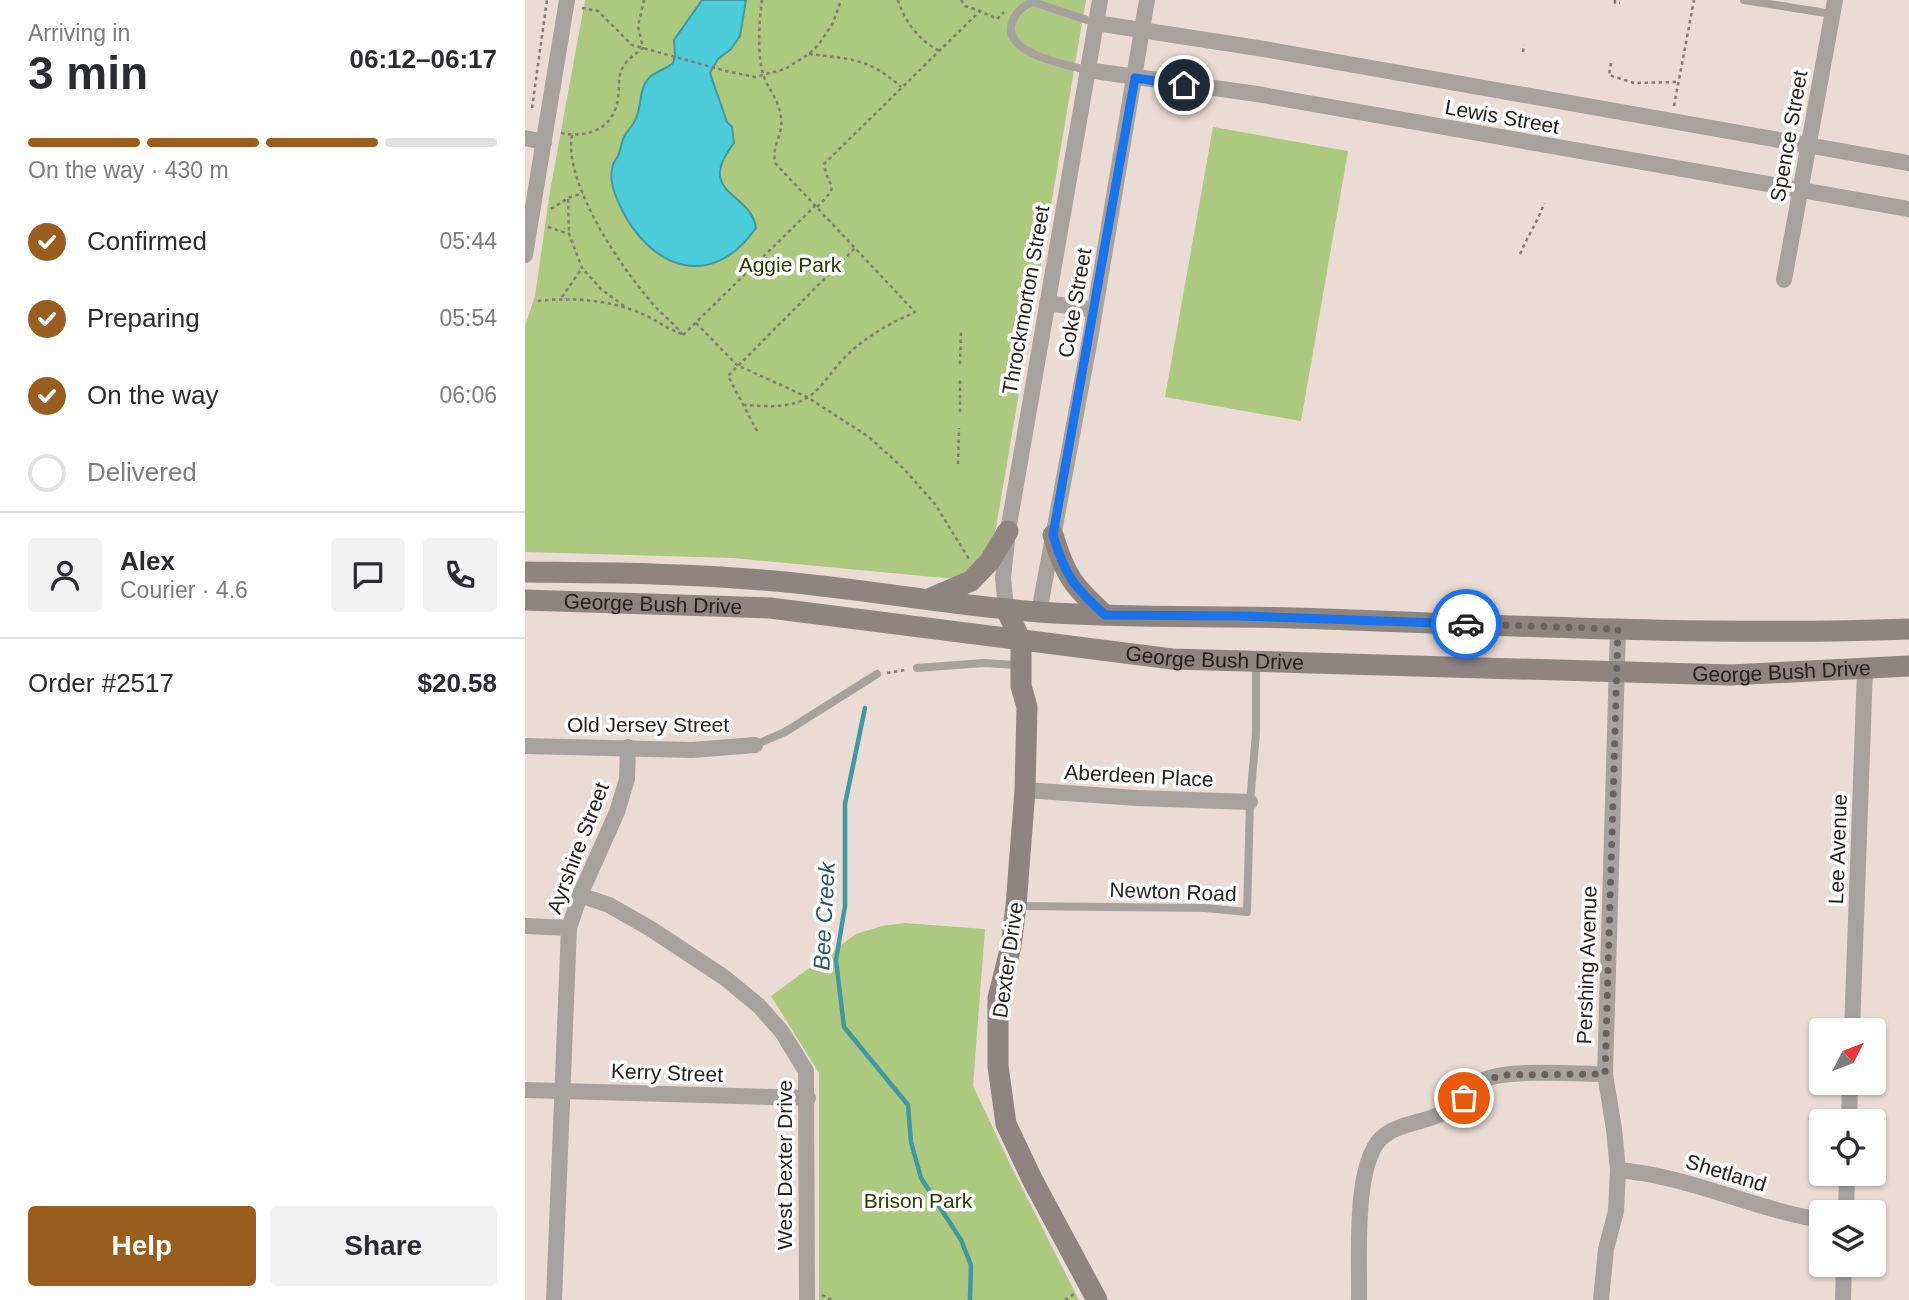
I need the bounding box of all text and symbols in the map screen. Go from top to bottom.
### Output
text: Arriving in [28,20,130,46]
text: 06:12–06:17 [350,44,497,74]
text: 3 min [28,47,148,99]
pin [1154,55,1214,115]
icon: home [1165,66,1203,104]
street label: Spence Street [1766,68,1811,203]
street label: Lewis Street [1443,95,1561,138]
text: On the way · 430 m [28,157,229,183]
street label: Throckmorton Street [998,204,1053,396]
icon: check [28,223,66,261]
text: Confirmed [87,226,207,256]
text: 05:44 [439,228,497,254]
street label: Coke Street [1054,246,1095,360]
park label: Aggie Park [739,253,842,276]
icon: check [28,300,66,338]
text: Preparing [87,303,200,333]
text: 05:54 [439,305,497,331]
icon: check [28,377,66,415]
text: On the way [87,380,219,410]
text: 06:06 [439,382,497,408]
text: Delivered [87,457,197,487]
button: person [28,538,102,612]
button: chat [331,538,405,612]
button: phone [423,538,497,612]
text: Alex [120,546,175,576]
text: Courier · 4.6 [120,577,248,603]
street label: George Bush Drive [563,589,743,618]
courier [1431,589,1501,659]
icon: car [1447,605,1485,643]
street label: George Bush Drive [1124,641,1304,674]
street label: George Bush Drive [1692,656,1871,686]
text: Order #2517 [28,668,174,698]
text: $20.58 [417,668,497,698]
street label: Old Jersey Street [567,713,729,736]
street label: Aberdeen Place [1064,760,1214,791]
street label: Ayrshire Street [542,779,613,917]
street label: Lee Avenue [1824,793,1851,905]
water label: Bee Creek [808,860,840,971]
street label: Newton Road [1109,878,1237,905]
street label: Pershing Avenue [1572,885,1601,1045]
street label: Dexter Drive [988,901,1027,1019]
north arrow [1809,1018,1887,1096]
map controls [1809,1018,1886,1277]
street label: Kerry Street [611,1059,724,1086]
pin [1434,1068,1494,1128]
icon: bag [1445,1079,1483,1117]
street label: West Dexter Drive [773,1080,796,1250]
button: locate [1809,1109,1886,1186]
street label: Shetland [1683,1149,1769,1196]
park label: Brison Park [864,1189,973,1212]
button: layers [1809,1200,1886,1277]
button: Help [28,1206,256,1286]
button: Share [270,1206,497,1286]

